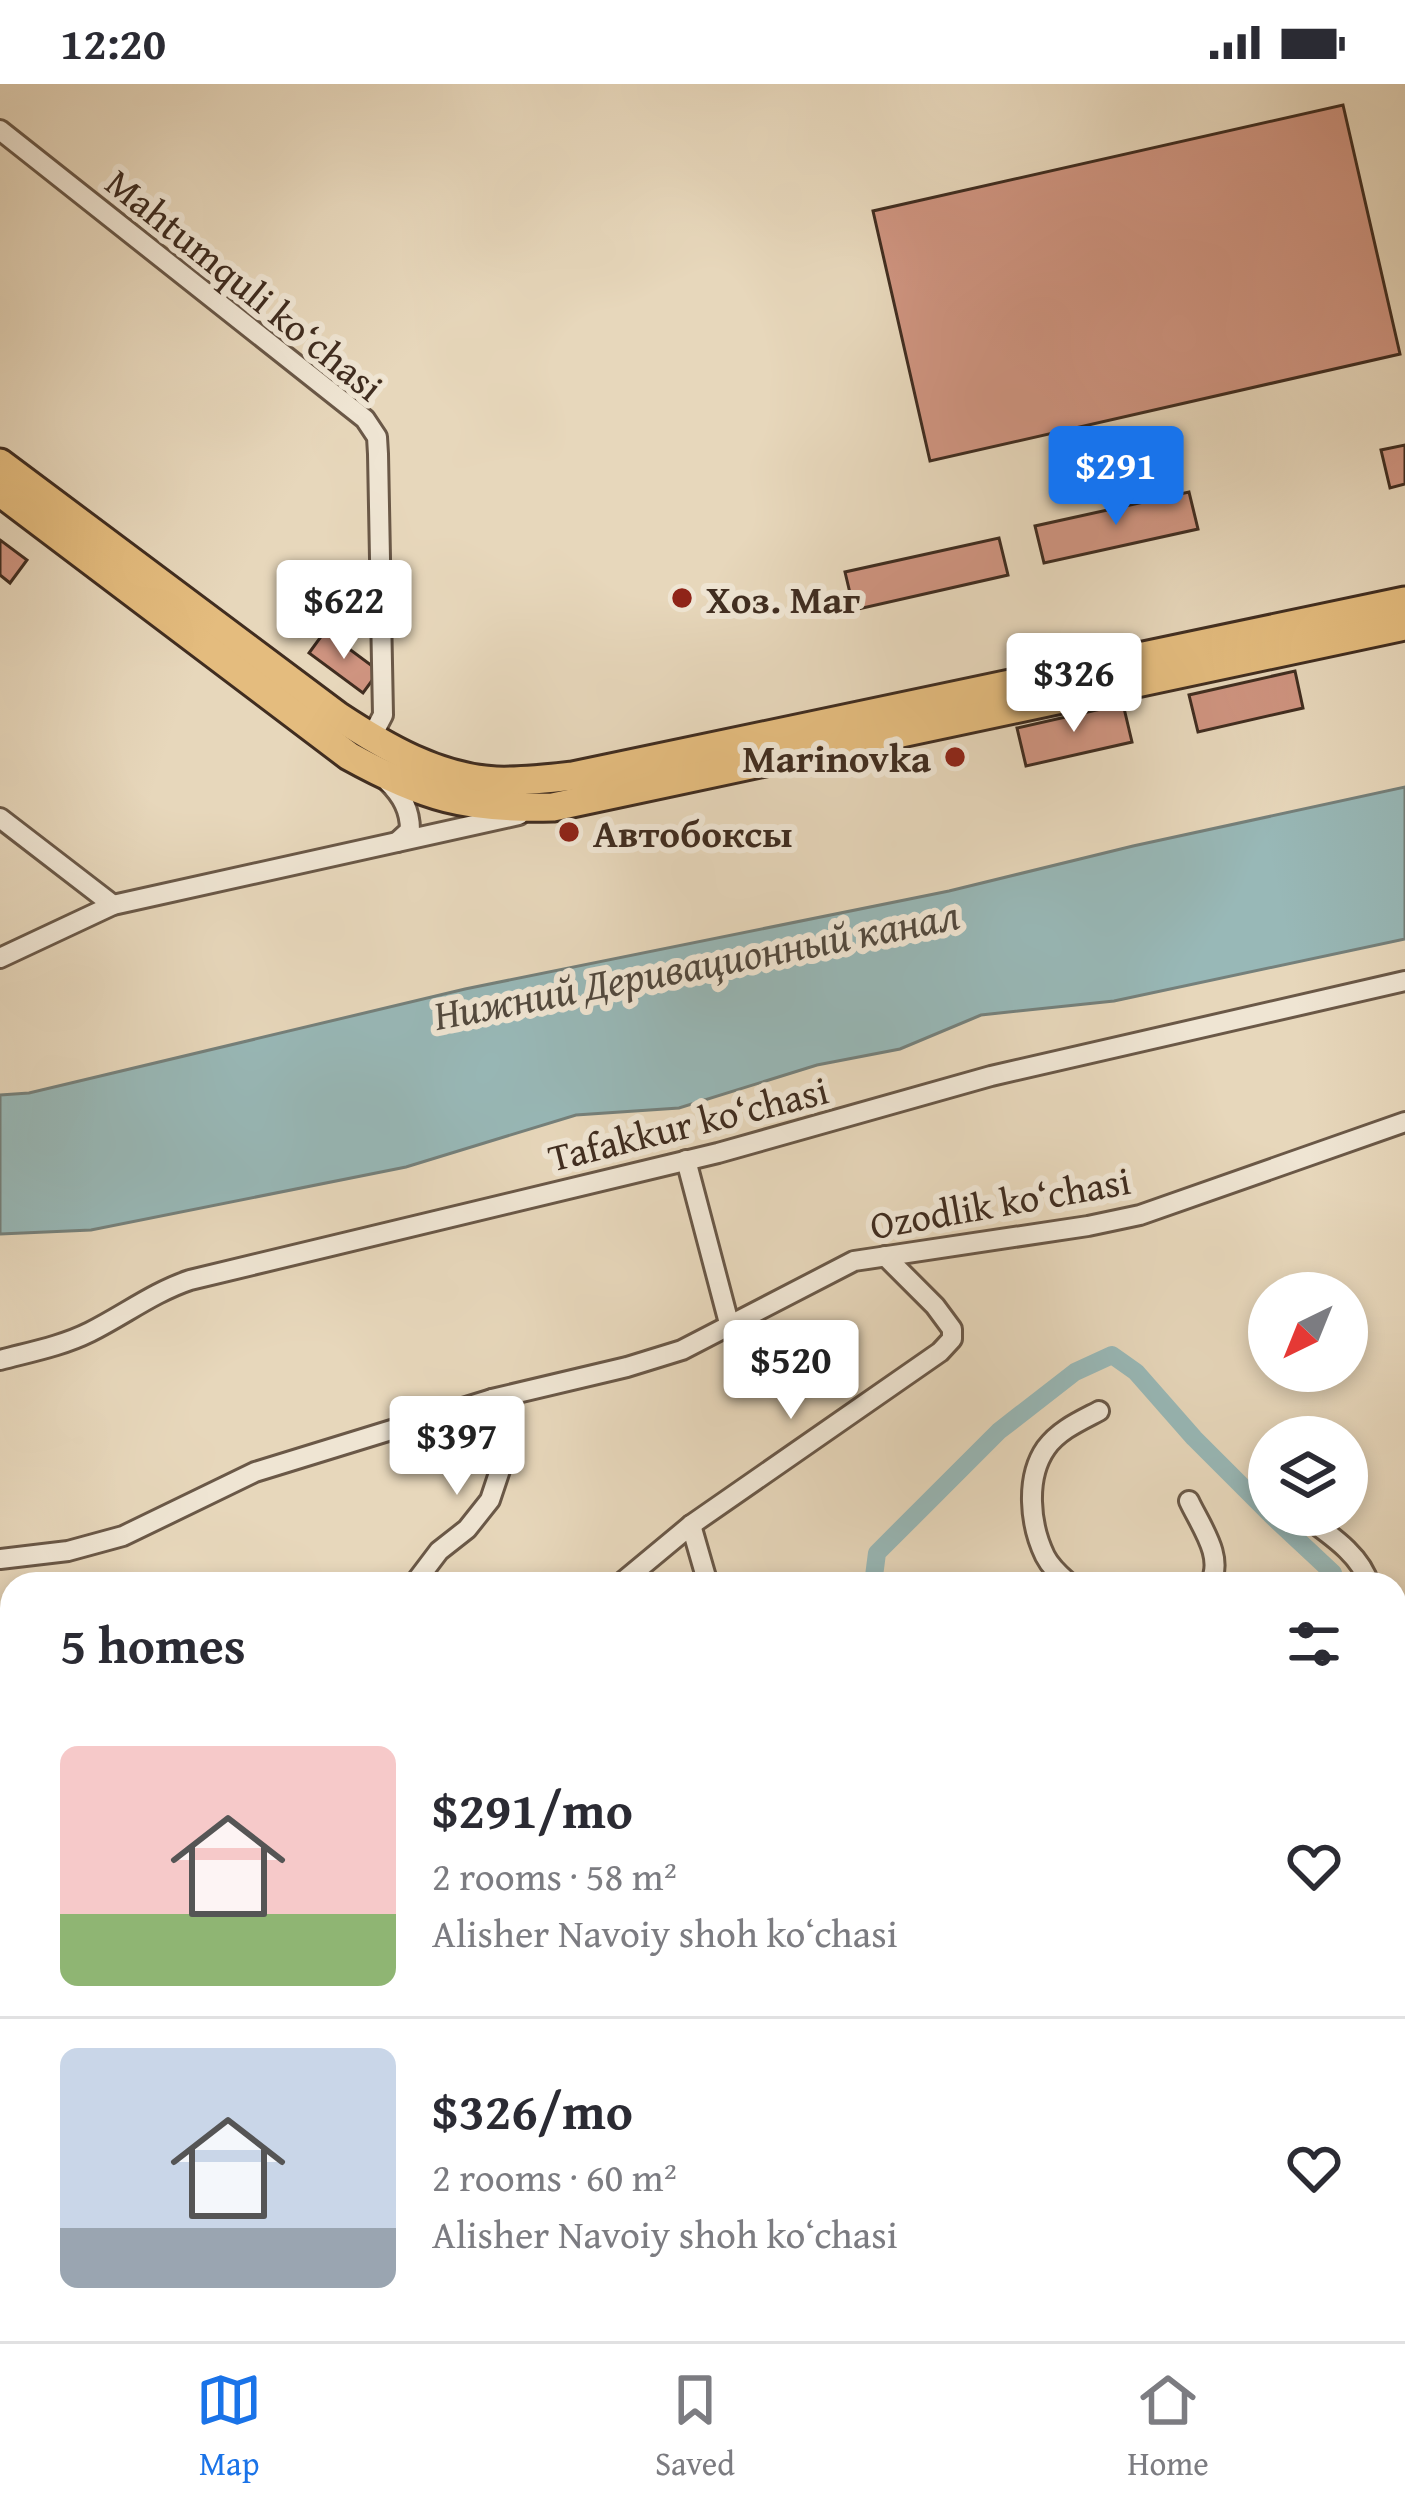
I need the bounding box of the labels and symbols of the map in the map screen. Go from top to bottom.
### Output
street label: Mahtumquli ko‘chasi [94,154,396,414]
pin: $291 [1045,426,1187,528]
pin: $622 [273,560,415,662]
place label: Хоз. Маг [706,570,860,627]
marker: Хоз. Маг [669,585,695,611]
pin: $326 [1003,633,1145,735]
place label: Marinovka [742,729,931,786]
marker: Marinovka [942,744,968,770]
place label: Автобоксы [593,804,793,861]
marker: Автобоксы [556,819,582,845]
water label: Нижний Деривационный канал [428,883,964,1045]
street label: Tafakkur ko‘chasi [542,1061,834,1185]
street label: Ozodlik ko‘chasi [865,1151,1135,1253]
north arrow [1248,1272,1368,1392]
pin: $520 [720,1320,862,1422]
pin: $397 [386,1396,528,1498]

